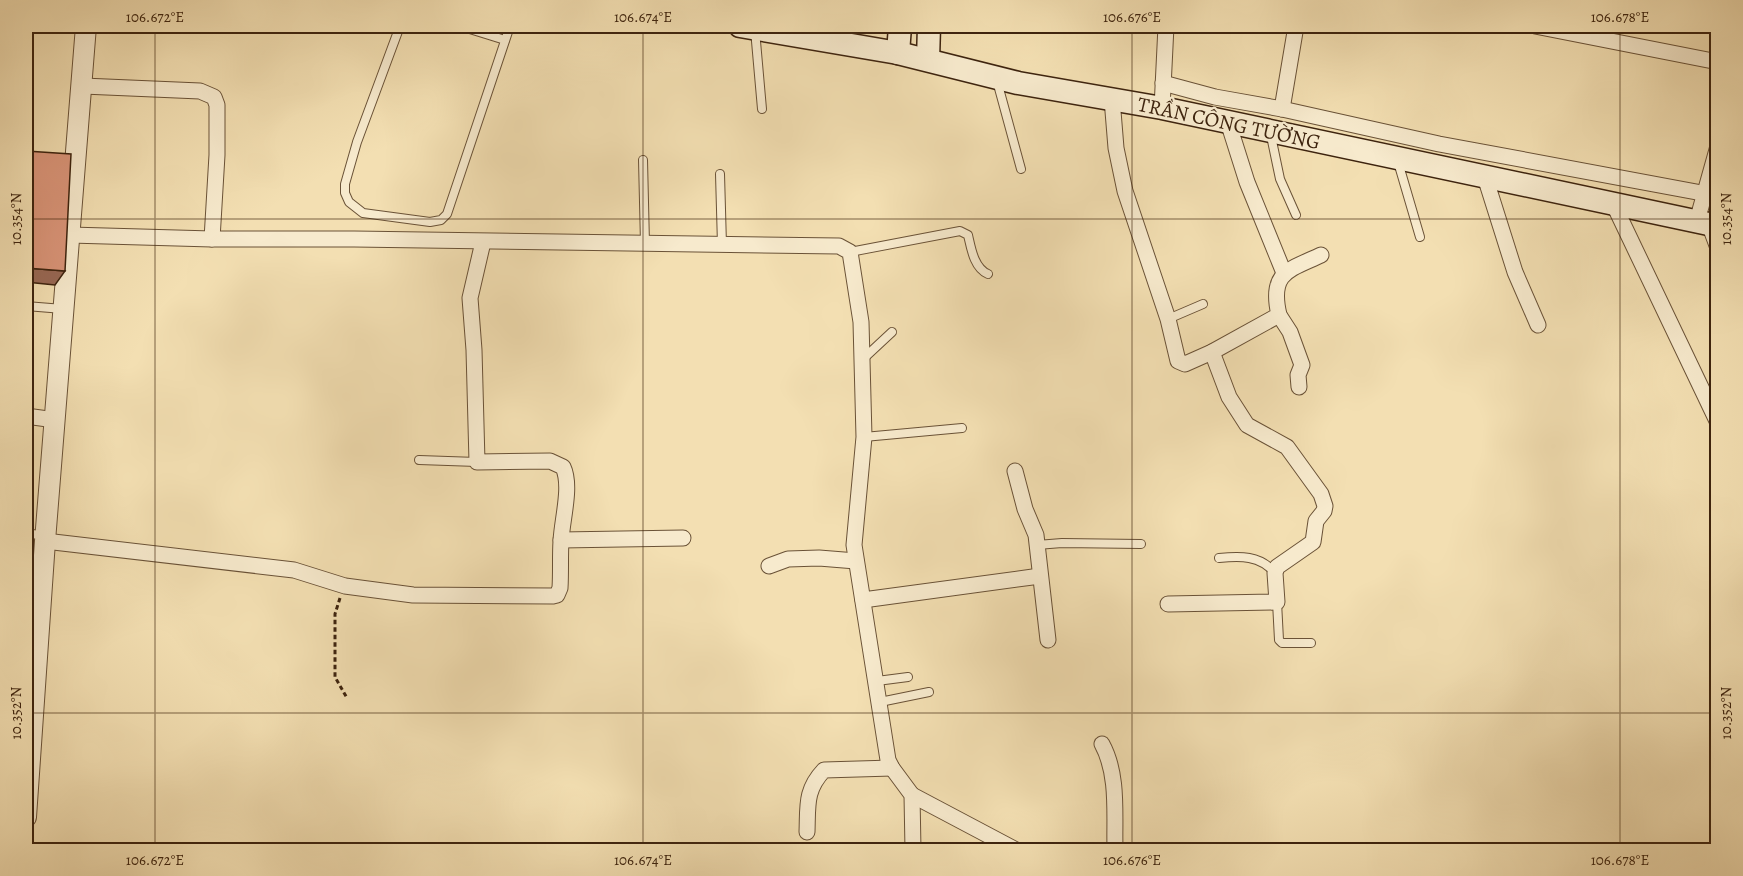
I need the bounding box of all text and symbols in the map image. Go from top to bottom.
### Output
text: 106.672°E [126,7,184,27]
text: 106.674°E [614,7,672,27]
text: 106.676°E [1103,7,1161,27]
text: 106.678°E [1591,7,1649,27]
street label: TRẦN CÔNG TƯỜNG [1135,90,1323,156]
text: 10.354°N [6,193,26,245]
text: 10.354°N [1716,193,1736,245]
text: 10.352°N [6,686,26,739]
text: 10.352°N [1716,686,1736,739]
text: 106.672°E [126,850,184,870]
text: 106.674°E [614,850,672,870]
text: 106.676°E [1103,850,1161,870]
text: 106.678°E [1591,850,1649,870]

